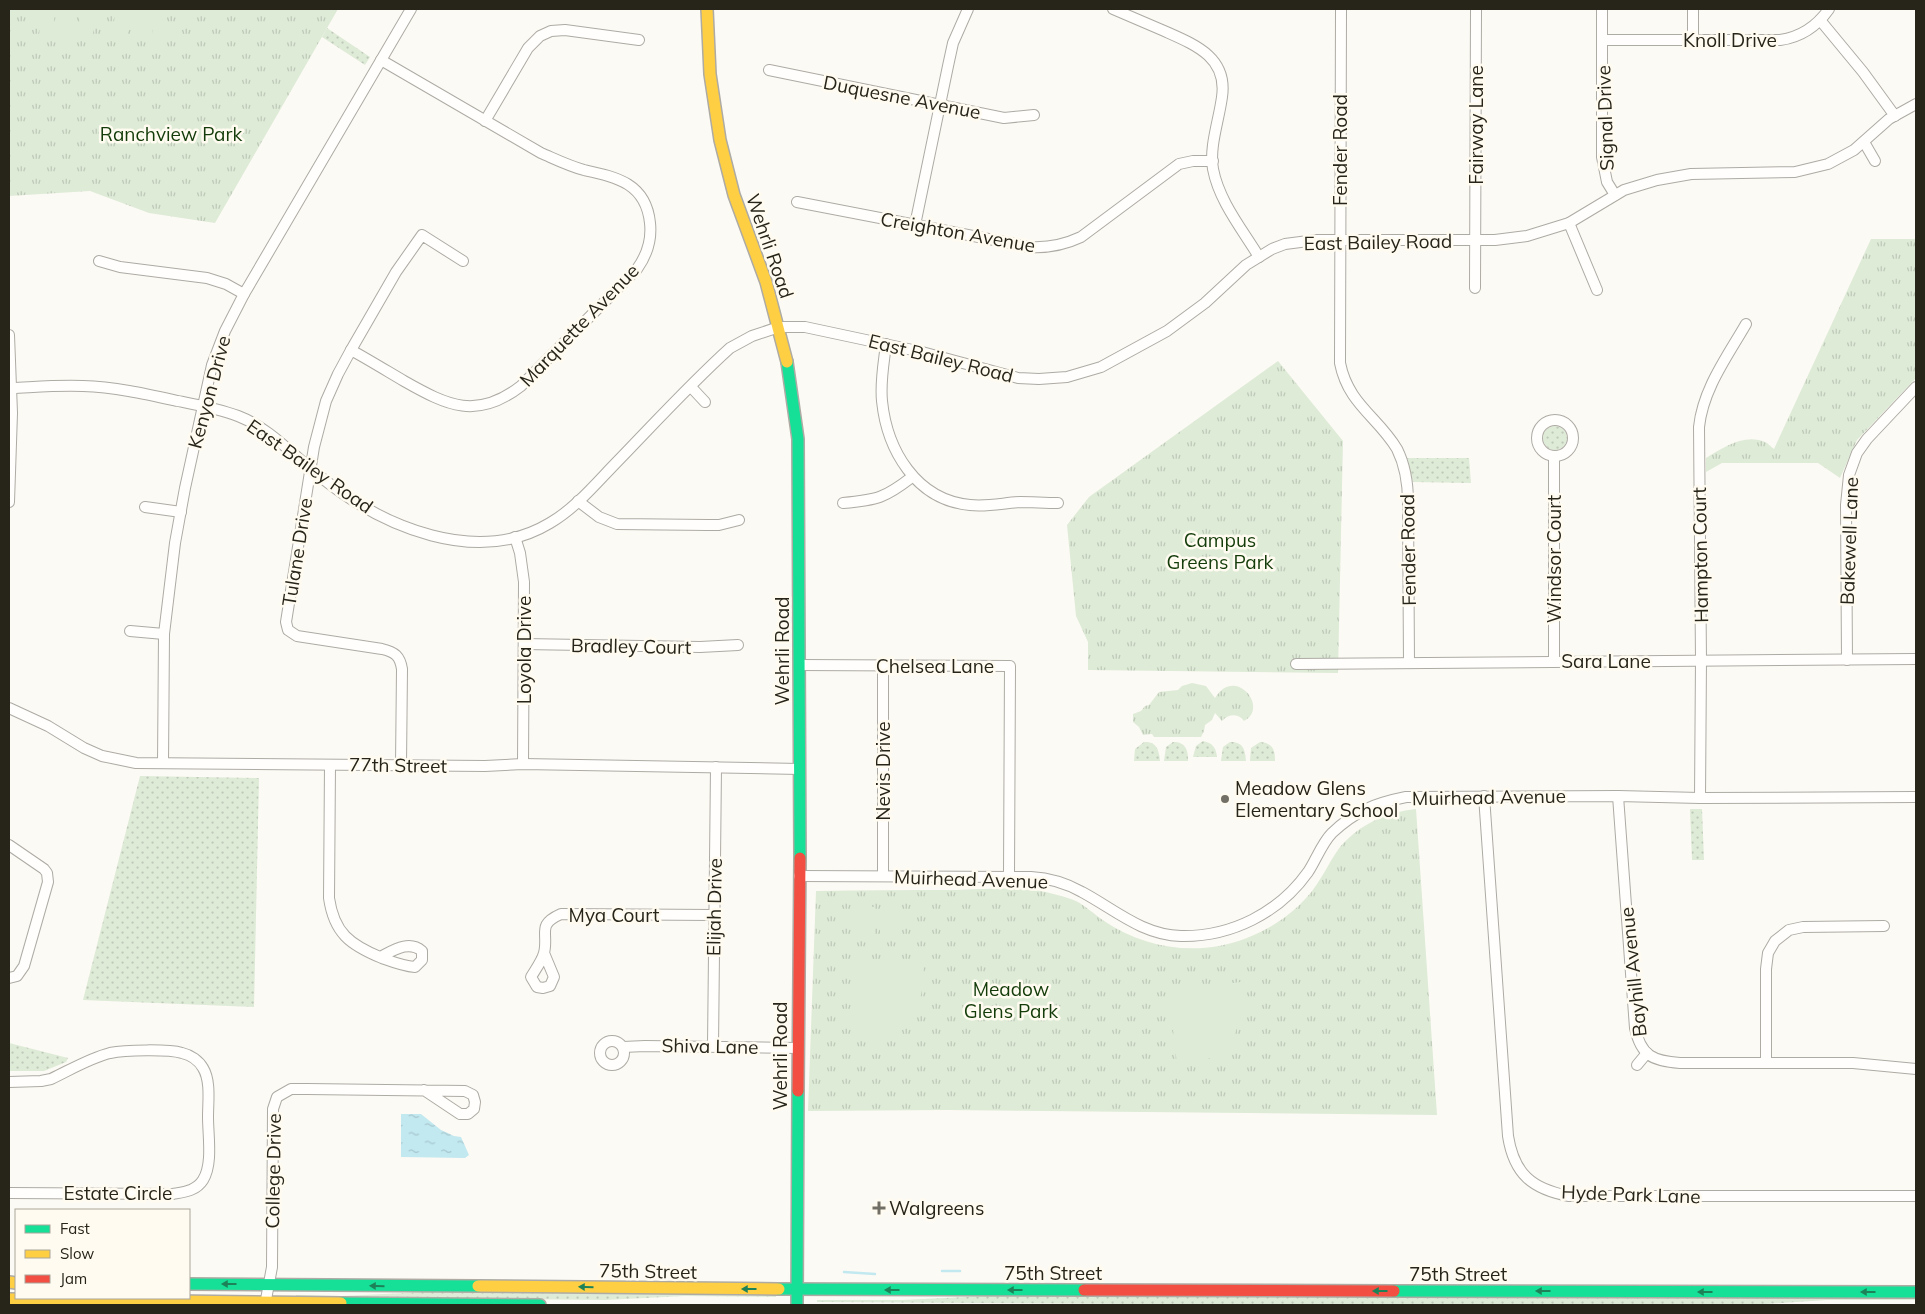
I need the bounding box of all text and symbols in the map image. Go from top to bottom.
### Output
street label: Knoll Drive [1683,28,1777,52]
street label: Fairway Lane [1464,65,1488,185]
street label: Signal Drive [1591,65,1619,171]
street label: Duquesne Avenue [821,70,983,124]
street label: Fender Road [1328,94,1352,206]
park label: Ranchview Park [100,122,242,146]
street label: Wehrli Road [741,191,799,301]
street label: Creighton Avenue [879,207,1037,257]
street label: East Bailey Road [1304,229,1452,255]
street label: Marquette Avenue [514,259,644,391]
street label: East Bailey Road [866,328,1016,388]
street label: Kenyon Drive [182,333,236,451]
street label: East Bailey Road [242,414,378,518]
street label: Bakewell Lane [1835,477,1863,605]
street label: Hampton Court [1687,487,1713,623]
street label: Fender Road [1395,494,1421,606]
street label: Windsor Court [1542,494,1566,623]
street label: Tulane Drive [277,496,317,608]
park label: Campus Greens Park [1167,528,1274,574]
street label: Loyola Drive [512,596,536,704]
street label: Wehrli Road [770,597,794,705]
street label: Bradley Court [571,633,692,659]
street label: Sara Lane [1561,649,1651,673]
street label: Chelsea Lane [876,654,994,678]
street label: Nevis Drive [871,721,895,821]
street label: 77th Street [349,752,448,778]
place label: Meadow Glens Elementary School [1235,776,1398,822]
street label: Muirhead Avenue [1412,784,1566,810]
marker: Meadow Glens Elementary School [1219,793,1231,805]
street label: Elijah Drive [701,858,727,956]
street label: Muirhead Avenue [894,864,1048,894]
street label: Mya Court [569,903,660,927]
street label: Bayhill Avenue [1614,906,1652,1038]
park label: Meadow Glens Park [964,977,1058,1023]
street label: Wehrli Road [768,1002,792,1110]
street label: Shiva Lane [661,1033,759,1059]
street label: College Drive [260,1113,286,1229]
street label: Hyde Park Lane [1561,1180,1701,1208]
street label: Estate Circle [64,1181,172,1205]
place label: Walgreens [889,1196,984,1220]
marker: Walgreens [873,1202,885,1214]
legend [15,1209,190,1299]
text: Fast [60,1219,90,1238]
text: Slow [60,1244,94,1263]
street label: 75th Street [599,1258,698,1284]
street label: 75th Street [1004,1261,1102,1285]
street label: 75th Street [1409,1262,1507,1286]
text: Jam [60,1269,87,1288]
one-way arrow [221,1280,237,1288]
one-way arrow [369,1281,385,1289]
one-way arrow [578,1283,594,1291]
one-way arrow [740,1285,756,1293]
one-way arrow [884,1286,900,1294]
one-way arrow [1007,1286,1023,1294]
one-way arrow [1372,1287,1388,1295]
one-way arrow [1534,1287,1550,1295]
one-way arrow [1697,1288,1713,1296]
one-way arrow [1859,1288,1875,1296]

